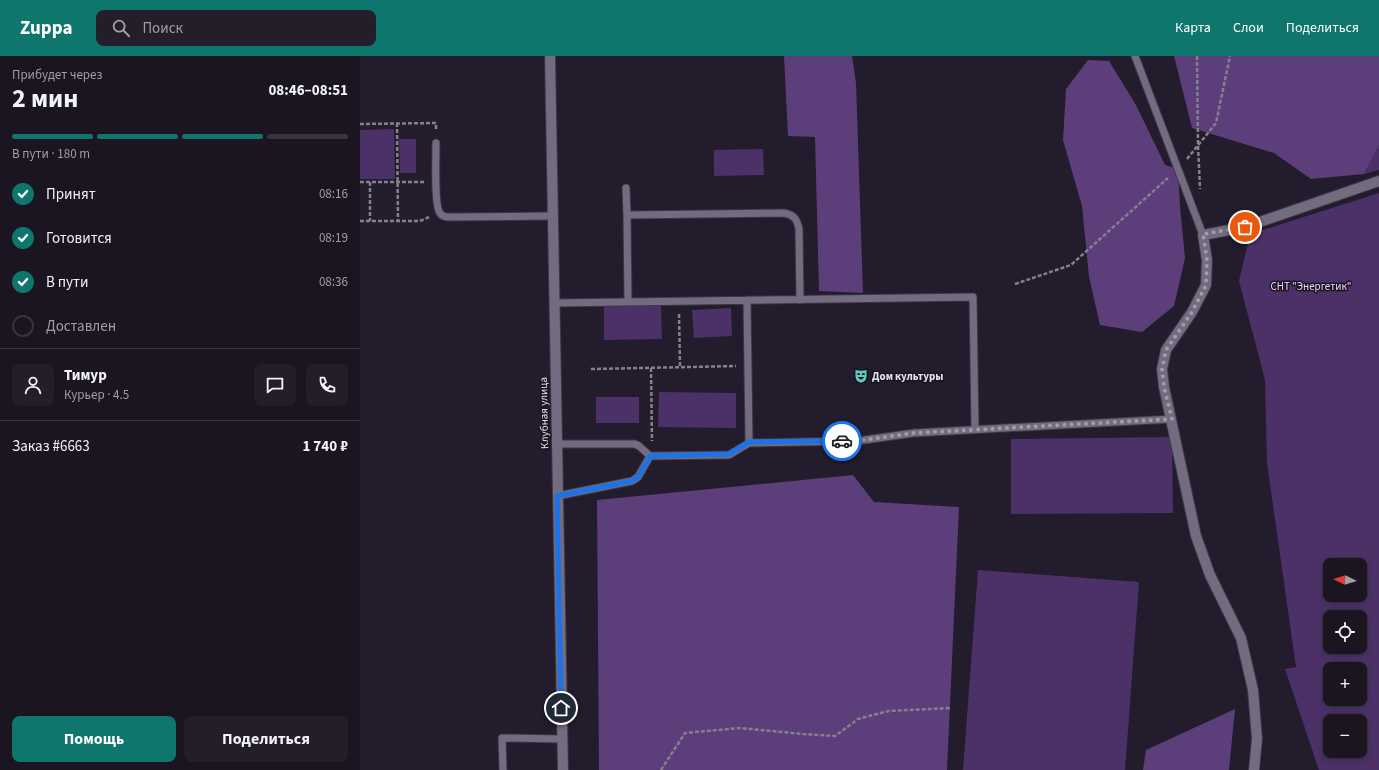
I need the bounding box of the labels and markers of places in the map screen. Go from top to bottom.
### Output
pin [1228,210,1262,244]
theatre icon: Дом культуры [853,368,869,384]
place label: Дом культуры [872,369,943,384]
pin [544,691,578,725]

